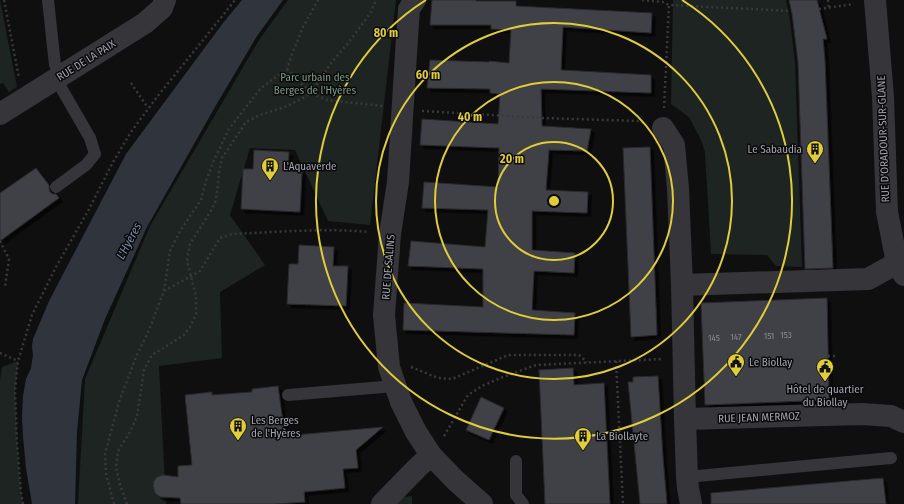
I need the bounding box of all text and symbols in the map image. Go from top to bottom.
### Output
text: 80 m [374,26,398,40]
street label: RUE DE LA PAIX [55,37,118,84]
text: 60 m [416,68,440,82]
park label: Parc urbain des Berges de l'Hyères [274,71,356,97]
street label: RUE D'ORADOUR-SUR-GLANE [875,75,892,203]
text: 40 m [458,110,482,124]
building icon: Le Sabaudia [805,139,825,164]
place label: Le Sabaudia [748,143,802,156]
text: 20 m [499,152,524,166]
building icon: L'Aquaverde [260,156,280,181]
place label: L'Aquaverde [283,160,336,173]
centre of rings [547,194,561,208]
water label: L'Hyères [114,220,144,262]
street label: RUE DE SALINS [379,233,398,300]
house number: 153 [780,330,792,340]
house number: 151 [764,331,774,341]
house number: 147 [730,332,742,342]
house number: 145 [708,333,720,343]
public building icon: Le Biollay [726,352,746,377]
place label: Le Biollay [749,356,792,369]
public building icon: Hôtel de quartier du Biollay [815,357,835,382]
place label: Hôtel de quartier du Biollay [786,383,864,409]
street label: RUE JEAN MERMOZ [718,410,800,425]
place label: Les Berges de l'Hyères [251,414,301,440]
building icon: Les Berges de l'Hyères [228,416,248,441]
building icon: La Biollayte [573,426,593,451]
place label: La Biollayte [596,430,648,443]

